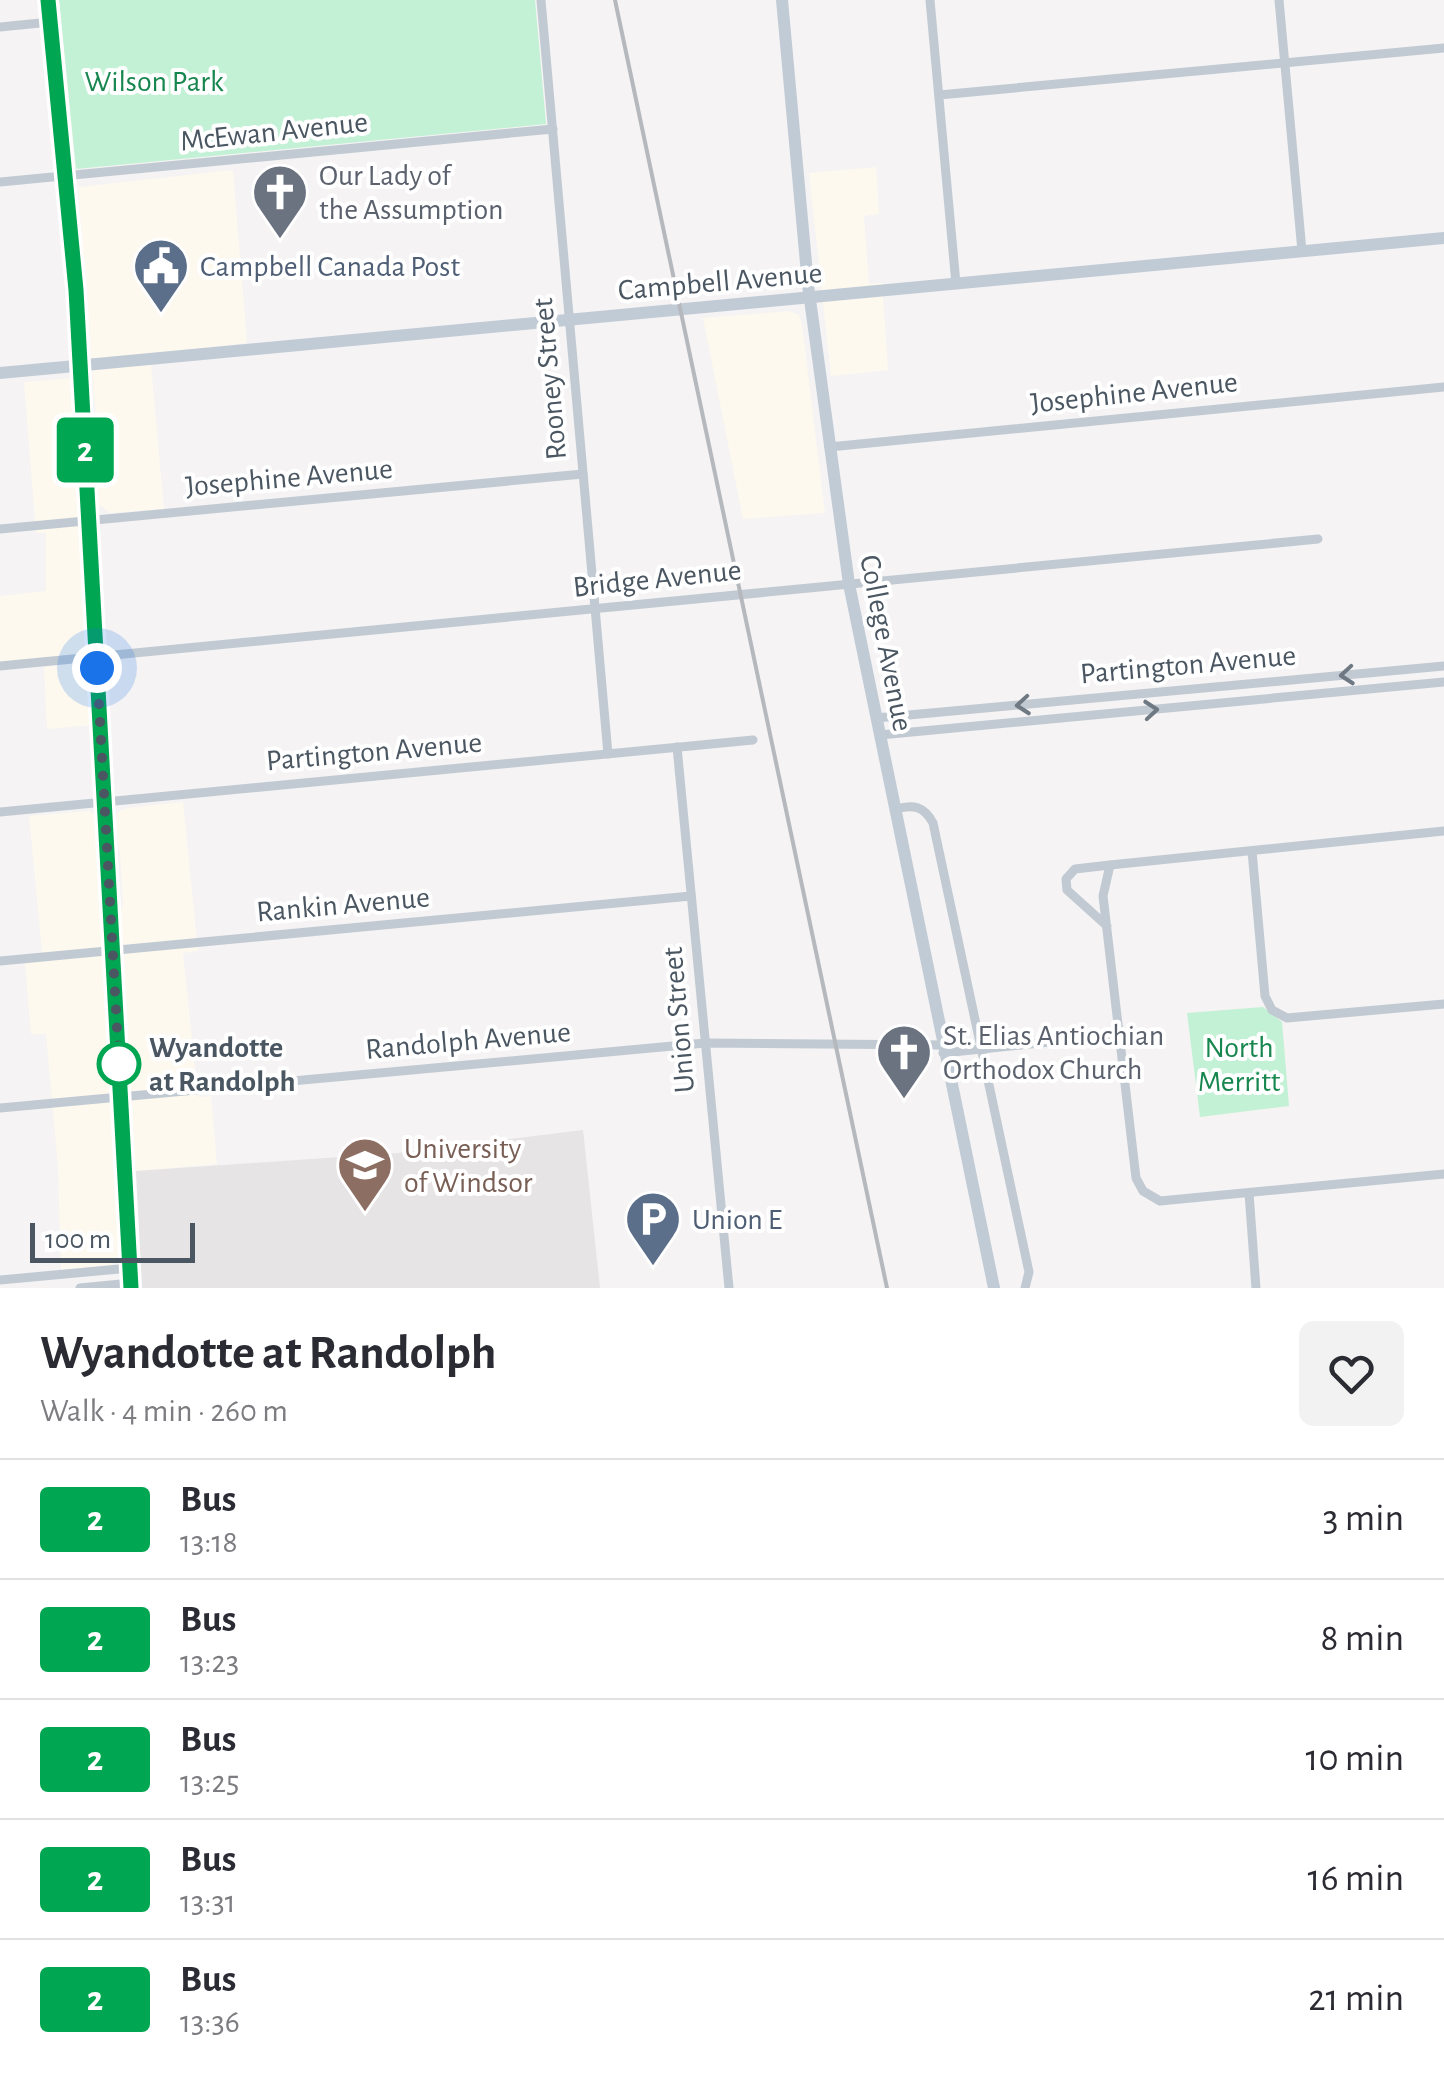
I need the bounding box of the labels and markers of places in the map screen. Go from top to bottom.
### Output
place label: Our Lady of the Assumption [319,161,504,225]
church icon: Our Lady of the Assumption [250,162,310,241]
public building icon: Campbell Canada Post [131,236,191,315]
place label: Campbell Canada Post [200,252,460,282]
place label: St. Elias Antiochian Orthodox Church [943,1021,1164,1085]
church icon: St. Elias Antiochian Orthodox Church [874,1022,934,1101]
place label: Wyandotte at Randolph [149,1033,296,1097]
marker: Wyandotte at Randolph [98,1043,140,1085]
place label: University of Windsor [404,1134,533,1198]
school or university icon: University of Windsor [335,1135,395,1214]
parking icon: Union E [623,1189,683,1268]
place label: Union E [692,1205,782,1235]

